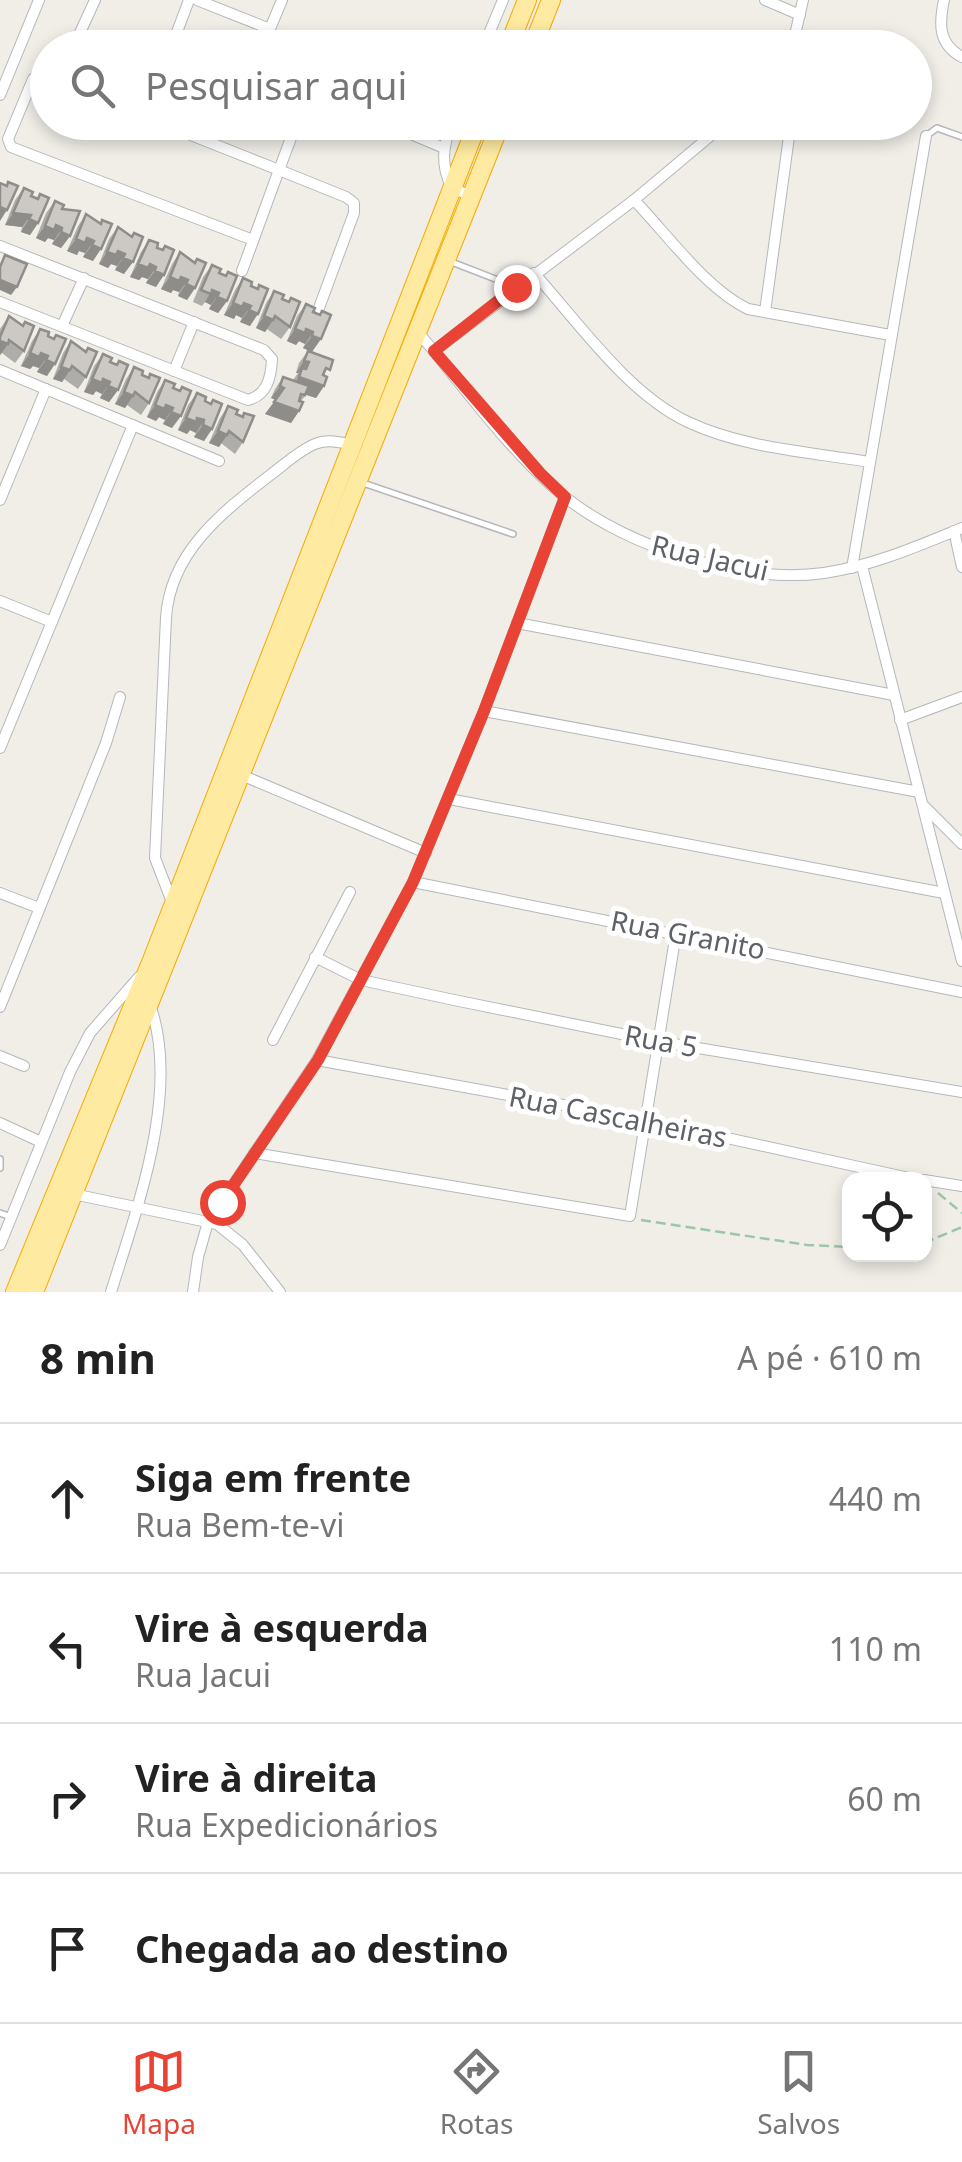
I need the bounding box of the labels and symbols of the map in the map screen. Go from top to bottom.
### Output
route end [494,265,540,311]
street label: Rua Jacui [648,525,772,589]
street label: Rua Granito [608,900,769,968]
street label: Rua 5 [622,1015,701,1065]
street label: Rua Cascalheiras [506,1076,730,1156]
route start [200,1180,246,1226]

